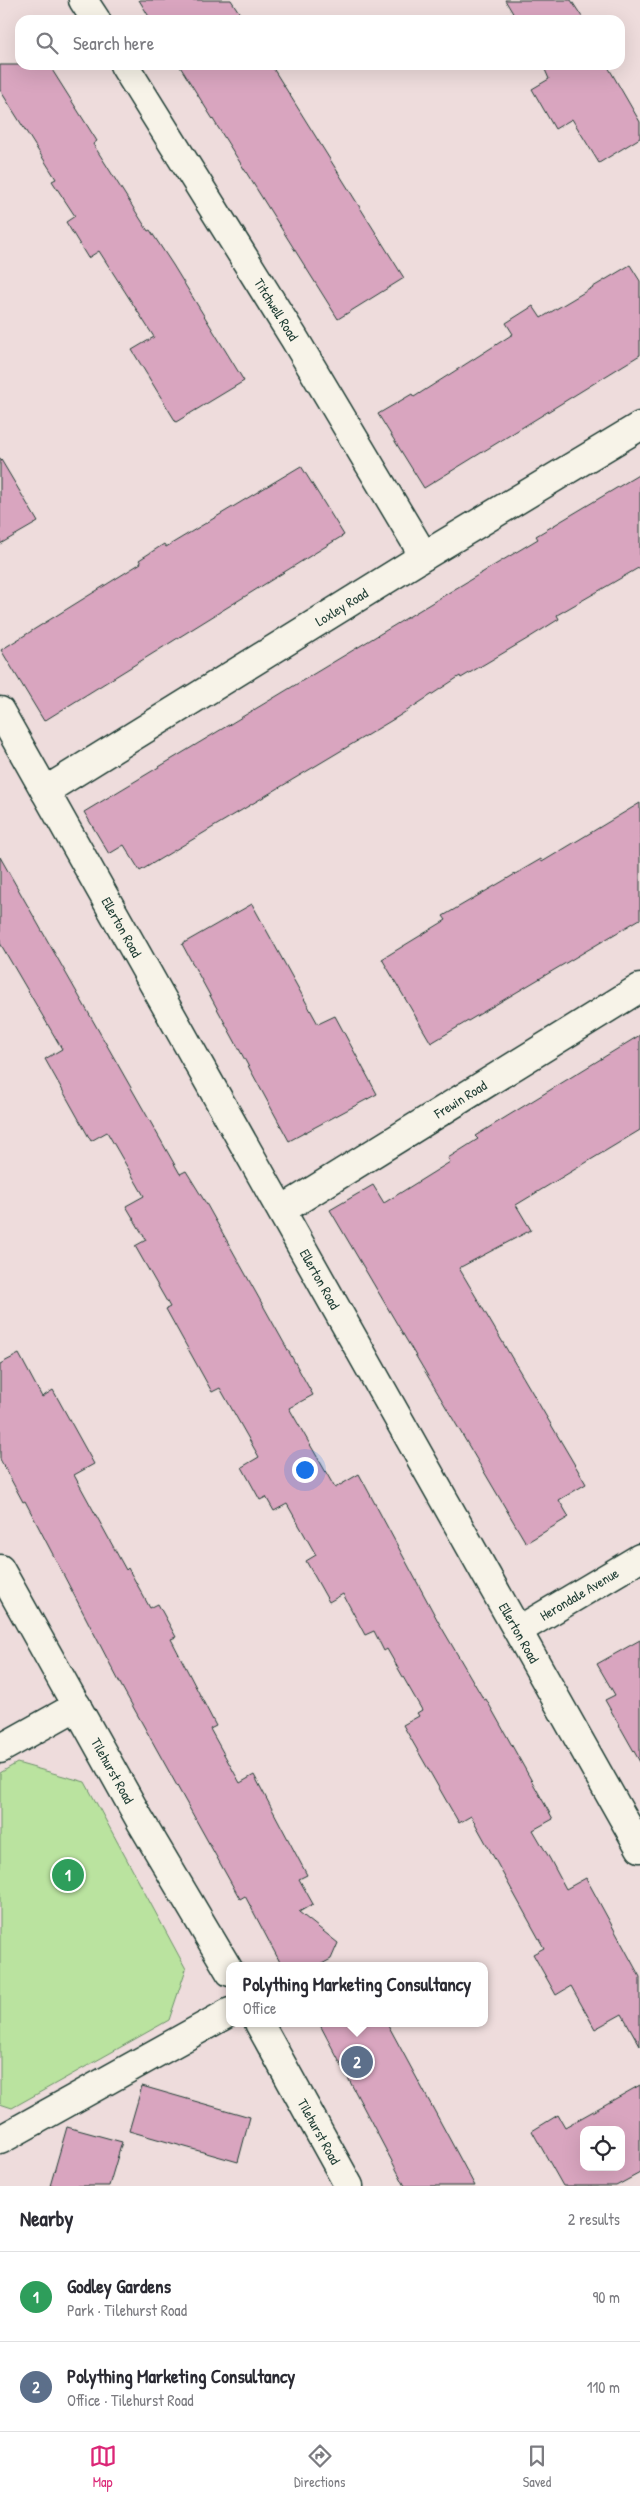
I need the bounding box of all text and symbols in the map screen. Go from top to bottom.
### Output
search box [15,15,625,70]
icon: search [33,29,61,57]
text: Search here [73,30,154,56]
street label: Titchwell Road [250,274,304,344]
street label: Loxley Road [311,583,372,630]
street label: Ellerton Road [98,893,147,961]
street label: Frewin Road [430,1075,490,1123]
street label: Ellerton Road [296,1245,345,1313]
your location [292,1457,318,1483]
street label: Herondale Avenue [536,1563,622,1625]
street label: Ellerton Road [495,1599,544,1667]
street label: Tilehurst Road [87,1734,139,1807]
pin: 1 [52,1856,84,1894]
popup [226,1962,488,2027]
text: Polything Marketing Consultancy [243,1971,471,1997]
text: Office [243,1997,276,2019]
pin: 2 [341,2043,373,2081]
street label: Tilehurst Road [294,2095,345,2168]
map controls [580,2126,625,2171]
button: locate [580,2126,625,2171]
text: Nearby [20,2204,73,2233]
text: 2 results [568,2208,620,2230]
text: Godley Gardens [67,2273,171,2299]
text: 1 [33,2286,39,2308]
text: 90 m [592,2286,620,2308]
text: Park · Tilehurst Road [67,2299,187,2321]
text: Polything Marketing Consultancy [67,2363,295,2389]
text: 2 [32,2376,40,2398]
text: 110 m [587,2376,620,2398]
text: Office · Tilehurst Road [67,2389,194,2411]
tab: Map [89,2442,117,2491]
tab: Directions [294,2442,345,2491]
tab: Saved [523,2442,551,2491]

